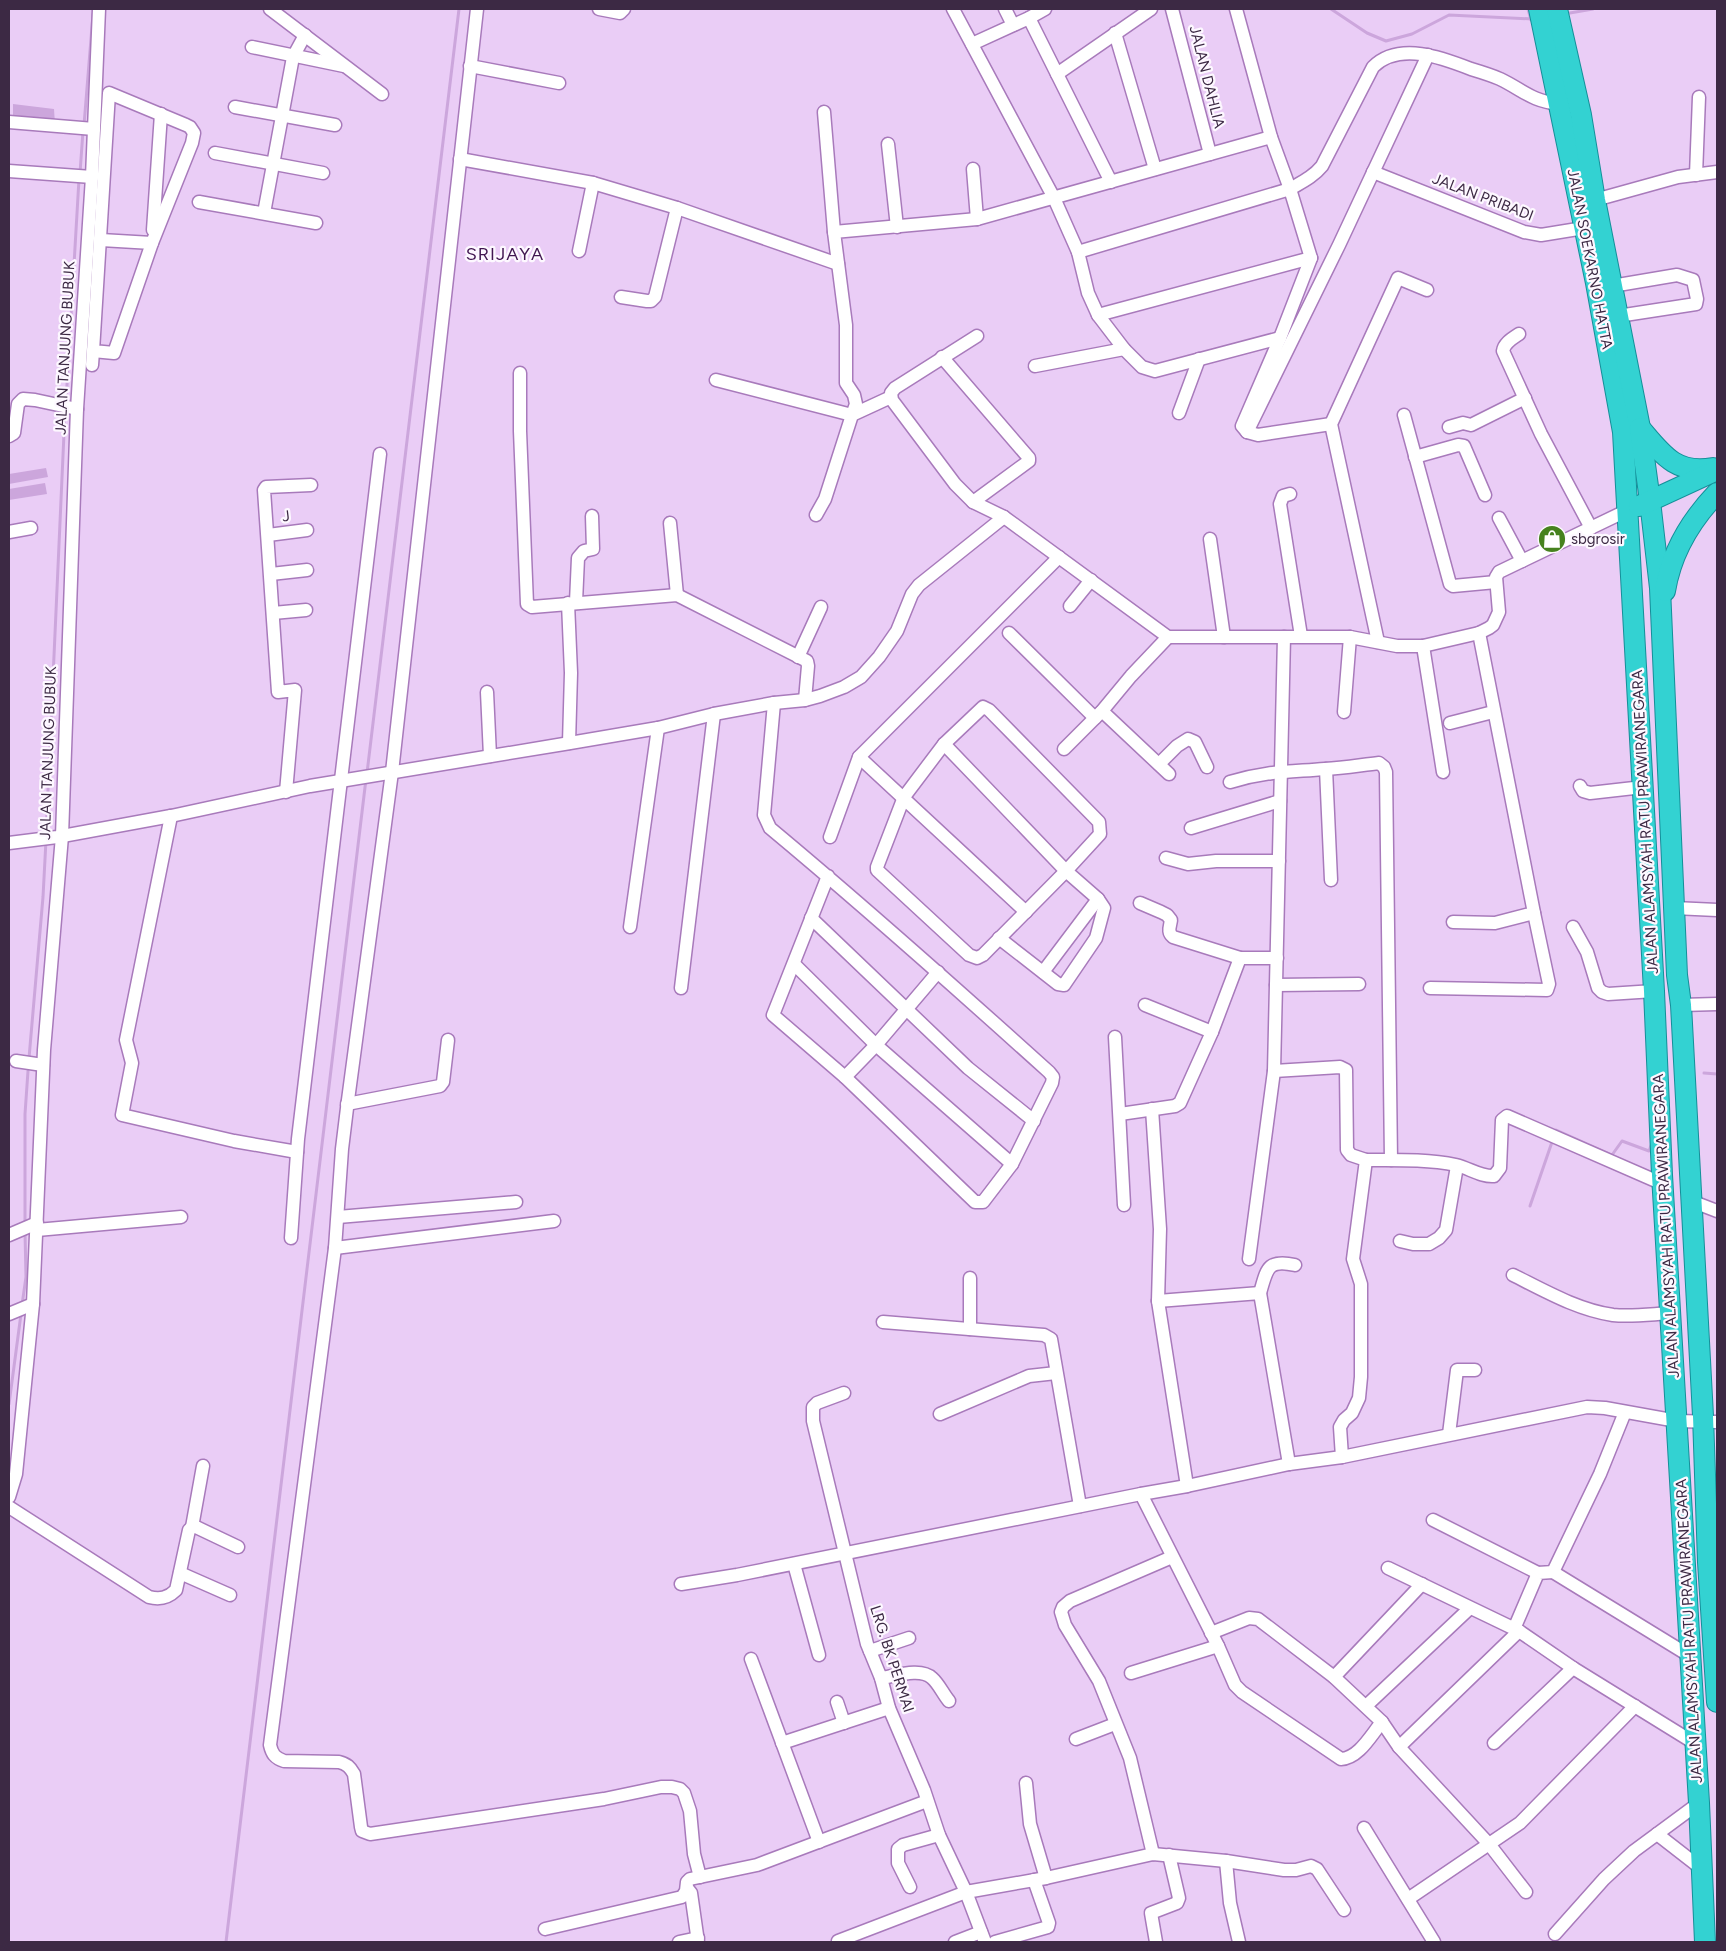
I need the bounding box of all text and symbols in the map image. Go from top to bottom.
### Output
street label: JALAN DAHLIA [1186,24,1228,130]
street label: JALAN SOEKARNO HATTA [1564,167,1616,351]
street label: JALAN PRIBADI [1430,169,1536,225]
district label: SRIJAYA [466,243,544,265]
street label: JALAN TANJUNG BUBUK [51,260,79,435]
street label: J [281,507,291,525]
shop icon: sbgrosir [1537,524,1567,554]
place label: sbgrosir [1571,530,1625,548]
street label: JALAN TANJUNG BUBUK [36,665,60,840]
street label: JALAN ALAMSYAH RATU PRAWIRANEGARA [1628,669,1662,975]
street label: JALAN ALAMSYAH RATU PRAWIRANEGARA [1649,1073,1683,1379]
street label: JALAN ALAMSYAH RATU PRAWIRANEGARA [1672,1478,1706,1784]
street label: LRG. BK PERMAI [866,1603,918,1715]

